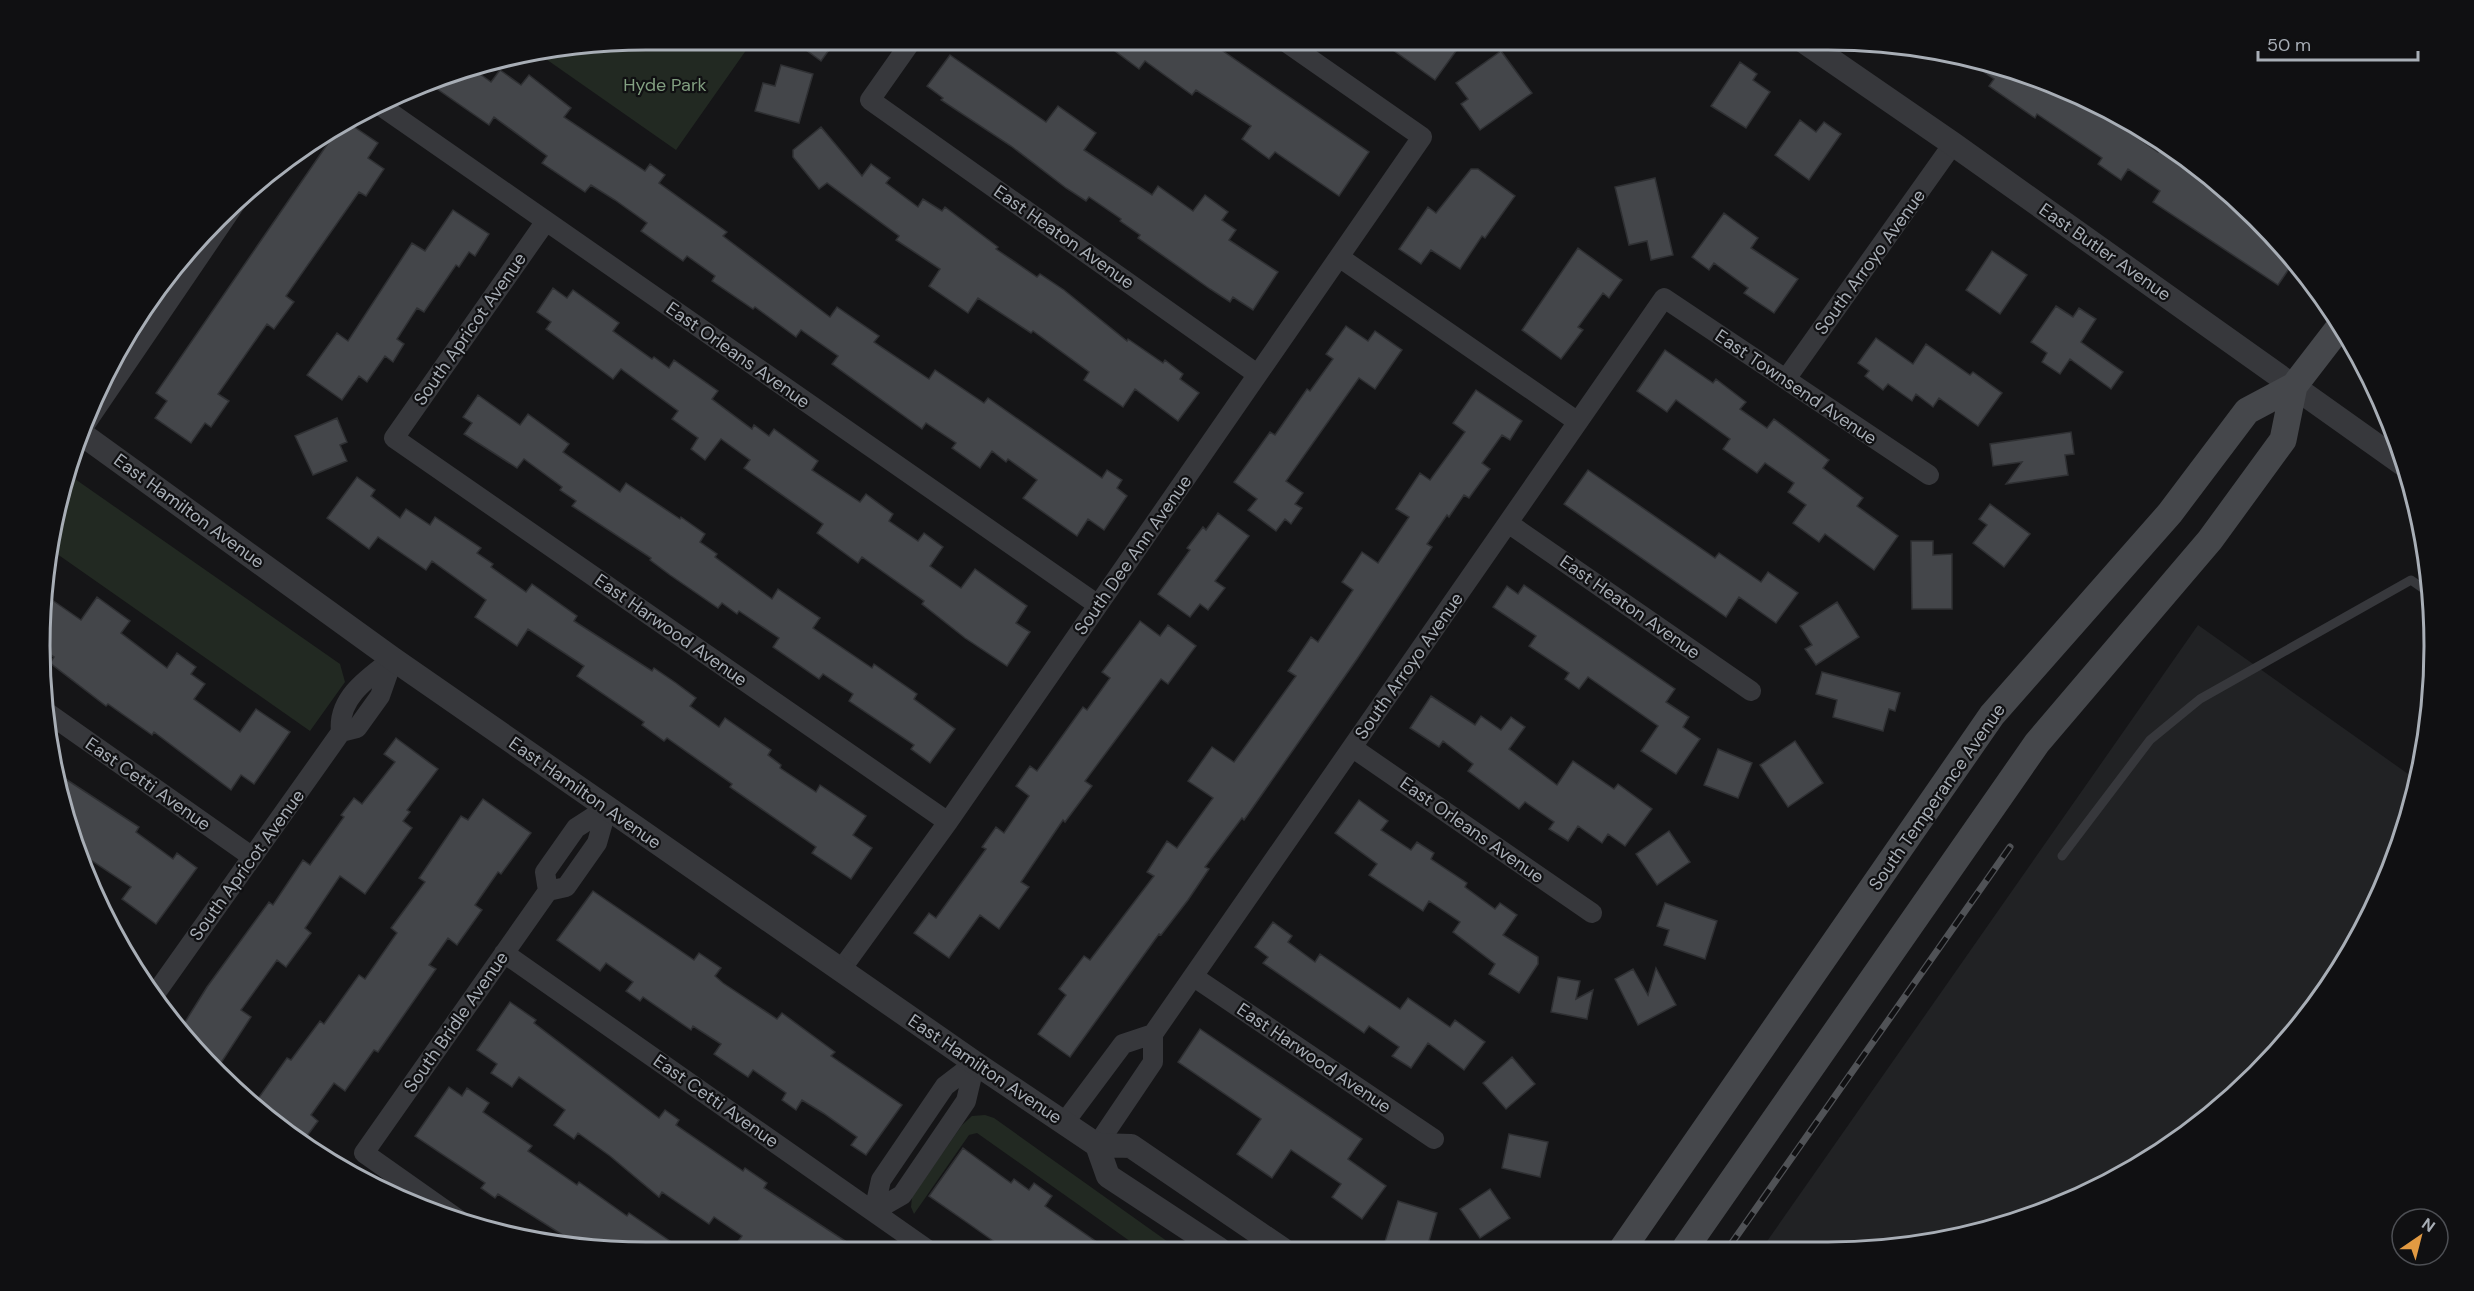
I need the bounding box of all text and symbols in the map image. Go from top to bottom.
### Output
scale bar [2258,24,2418,62]
text: 50 m [2267,33,2311,57]
park label: Hyde Park [623,73,707,97]
street label: East Heaton Avenue [989,179,1139,295]
street label: South Arroyo Avenue [1809,184,1931,340]
street label: East Butler Avenue [2034,198,2176,306]
street label: South Apricot Avenue [408,248,532,410]
street label: East Orleans Avenue [661,296,815,414]
street label: East Townsend Avenue [1710,324,1882,450]
street label: East Hamilton Avenue [109,448,269,574]
street label: South Dee Ann Avenue [1069,470,1197,640]
street label: East Heaton Avenue [1555,549,1705,665]
street label: East Harwood Avenue [590,568,752,692]
street label: South Arroyo Avenue [1349,588,1469,744]
street label: South Temperance Avenue [1863,699,2011,895]
street label: East Hamilton Avenue [504,731,666,855]
street label: East Cetti Avenue [81,732,215,836]
street label: East Orleans Avenue [1395,771,1549,889]
street label: South Apricot Avenue [184,785,310,945]
street label: South Bridle Avenue [398,947,514,1097]
street label: East Harwood Avenue [1232,997,1396,1119]
street label: East Hamilton Avenue [903,1009,1067,1129]
street label: East Cetti Avenue [649,1049,783,1153]
north arrow [2390,1207,2450,1267]
text: N [2418,1213,2439,1237]

